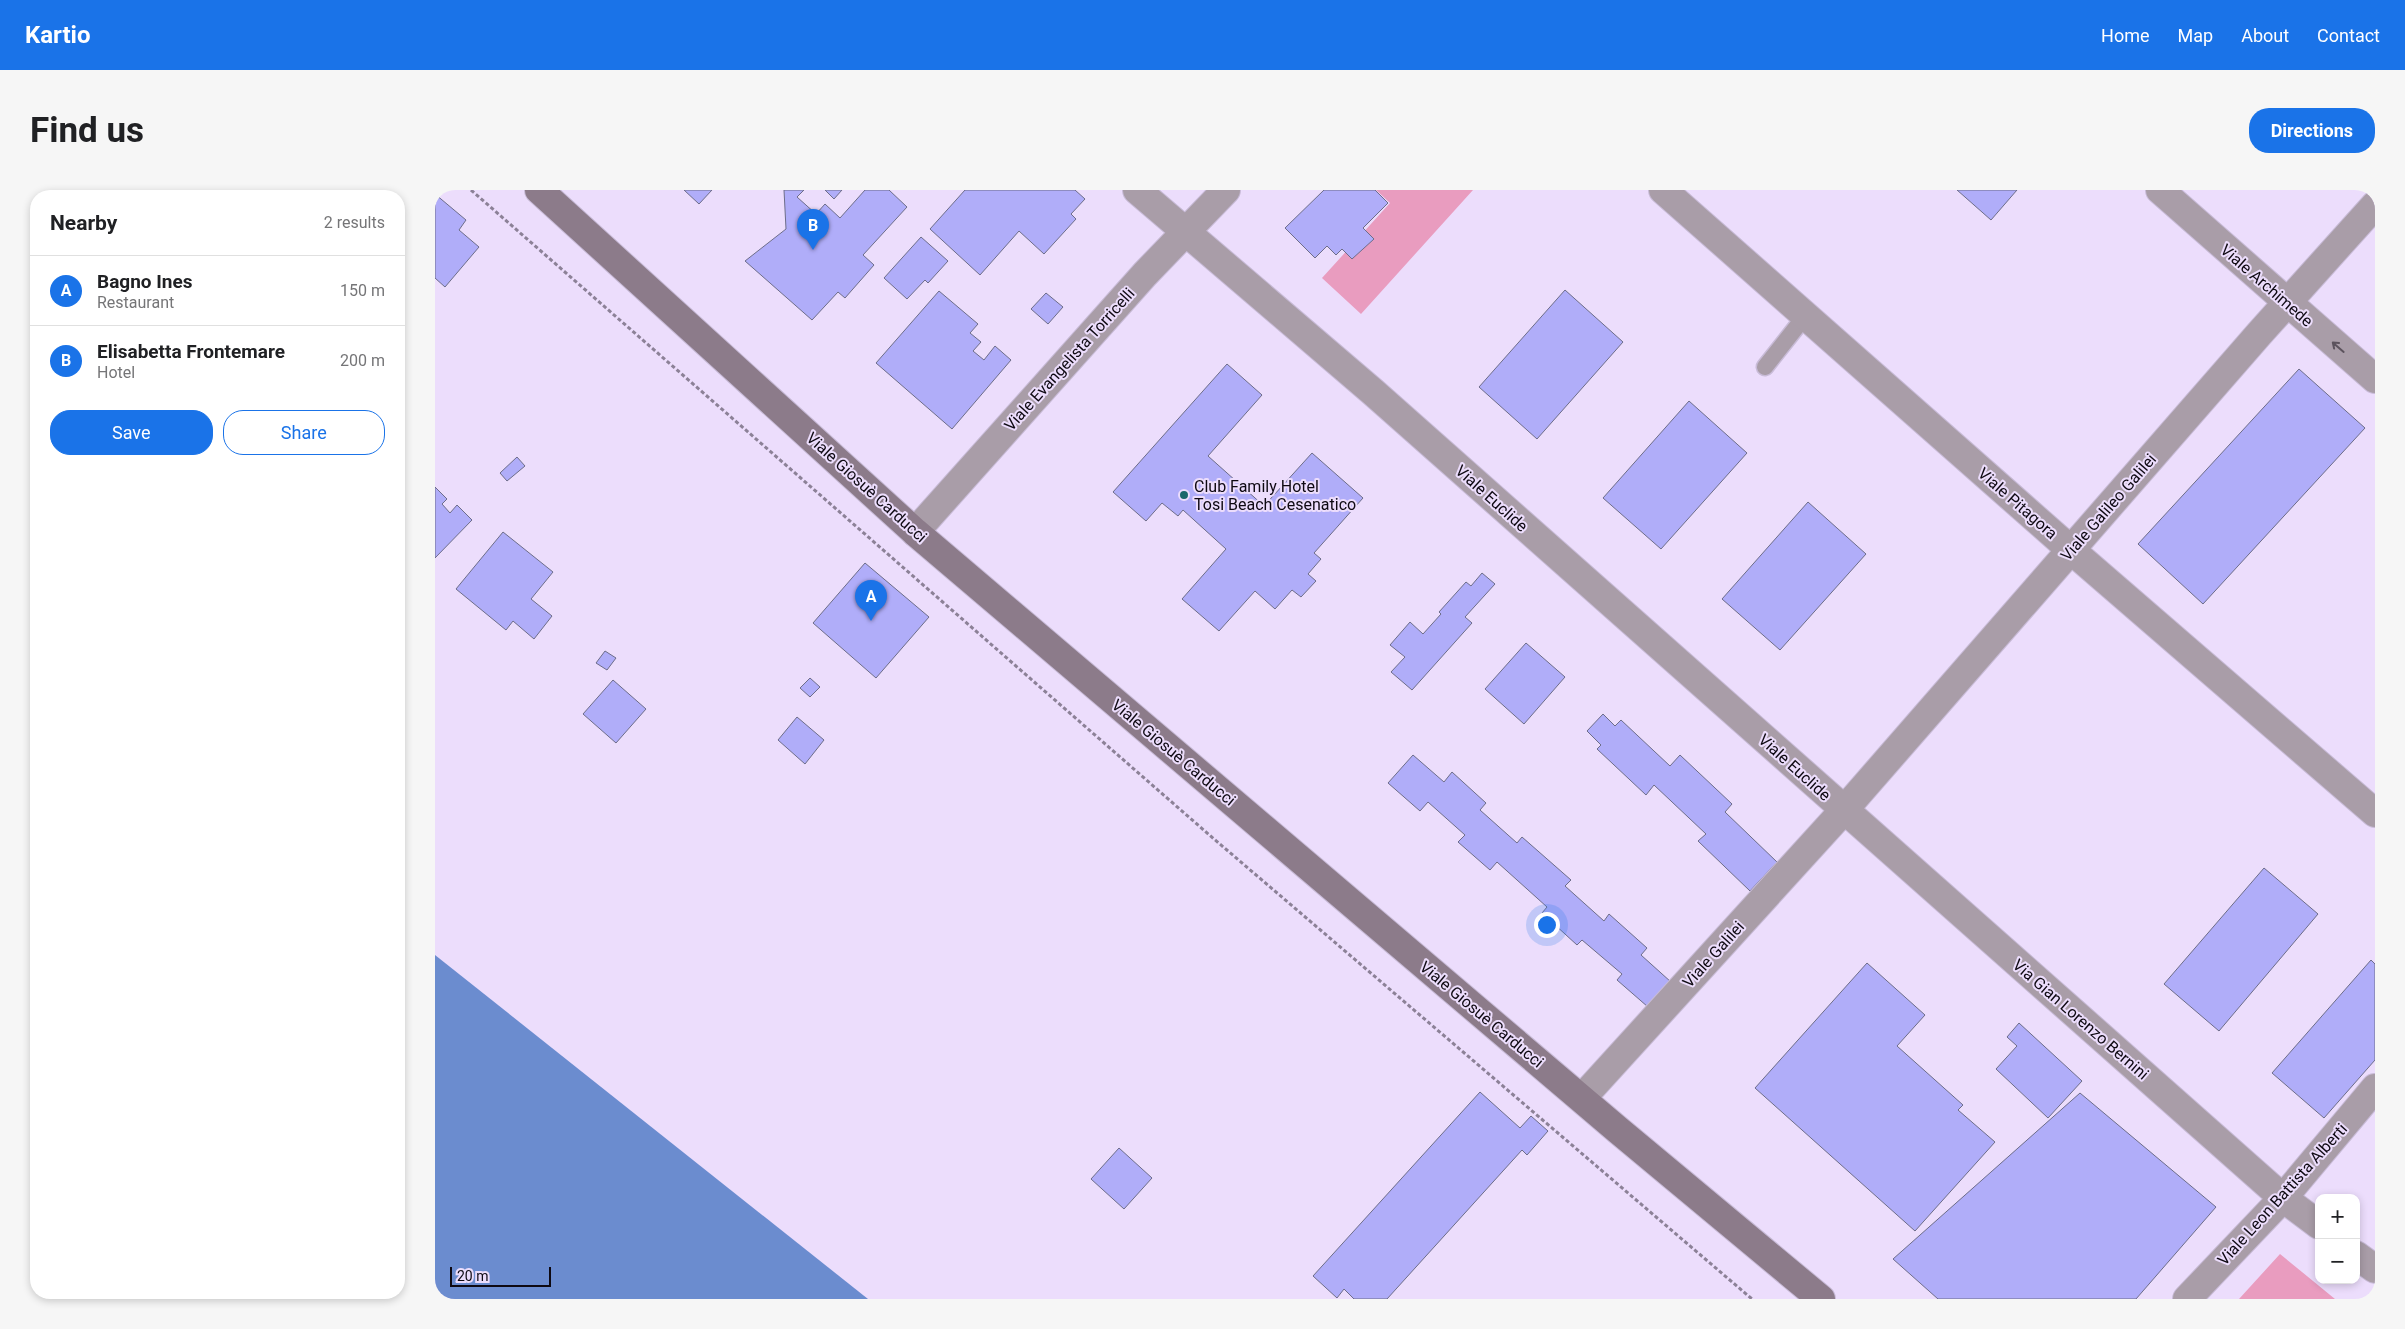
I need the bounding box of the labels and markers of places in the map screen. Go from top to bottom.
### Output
pin: B [797,209,829,250]
place label: Club Family Hotel Tosi Beach Cesenatico [1194,477,1356,514]
marker: Club Family Hotel Tosi Beach Cesenatico [1178,489,1190,501]
pin: A [855,580,887,621]

